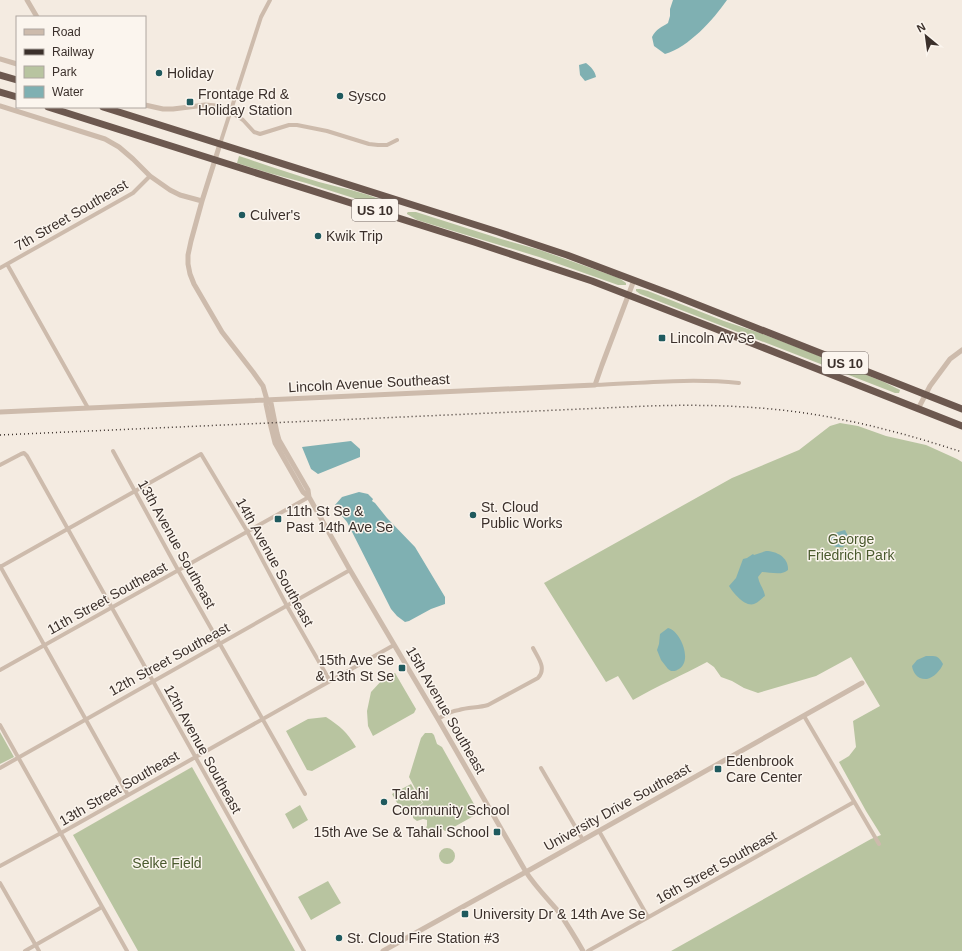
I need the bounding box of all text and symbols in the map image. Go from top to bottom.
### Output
legend [16,16,146,108]
north arrow [906,16,946,56]
text: N [915,20,928,34]
text: Road [52,25,81,39]
text: Railway [52,45,94,59]
text: Park [52,65,78,79]
place label: Holiday [167,65,214,81]
marker: Holiday [154,68,164,78]
text: Water [52,85,84,99]
place label: Frontage Rd & Holiday Station [198,86,292,118]
place label: Sysco [348,88,386,104]
marker: Sysco [335,91,345,101]
marker: Frontage Rd & Holiday Station [185,97,195,107]
street label: 7th Street Southeast [12,176,130,254]
road number: US 10 [352,199,398,221]
place label: Culver's [250,207,300,223]
marker: Culver's [237,210,247,220]
place label: Kwik Trip [326,228,383,244]
marker: Kwik Trip [313,231,323,241]
place label: Lincoln Av Se [670,330,755,346]
marker: Lincoln Av Se [657,333,667,343]
road number: US 10 [822,352,868,374]
street label: Lincoln Avenue Southeast [288,371,450,395]
street label: 13th Avenue Southeast [135,477,219,611]
street label: 14th Avenue Southeast [233,495,317,629]
place label: St. Cloud Public Works [481,499,562,531]
place label: 11th St Se & Past 14th Ave Se [286,503,393,535]
marker: St. Cloud Public Works [468,510,478,520]
marker: 11th St Se & Past 14th Ave Se [273,514,283,524]
park label: George Friedrich Park [807,531,896,563]
street label: 11th Street Southeast [44,558,170,638]
street label: 12th Street Southeast [106,619,232,699]
street label: 15th Avenue Southeast [403,643,489,777]
place label: 15th Ave Se & 13th St Se [315,652,394,684]
marker: 15th Ave Se & 13th St Se [397,663,407,673]
street label: 12th Avenue Southeast [161,682,245,816]
street label: 13th Street Southeast [56,747,182,829]
place label: Edenbrook Care Center [726,753,803,785]
street label: University Drive Southeast [541,760,693,854]
marker: Edenbrook Care Center [713,764,723,774]
place label: Talahi Community School [392,786,510,818]
marker: Talahi Community School [379,797,389,807]
place label: 15th Ave Se & Tahali School [314,824,489,840]
marker: 15th Ave Se & Tahali School [492,827,502,837]
street label: 16th Street Southeast [653,827,779,907]
park label: Selke Field [132,855,202,871]
place label: University Dr & 14th Ave Se [473,906,646,922]
marker: University Dr & 14th Ave Se [460,909,470,919]
place label: St. Cloud Fire Station #3 [347,930,500,946]
marker: St. Cloud Fire Station #3 [334,933,344,943]

